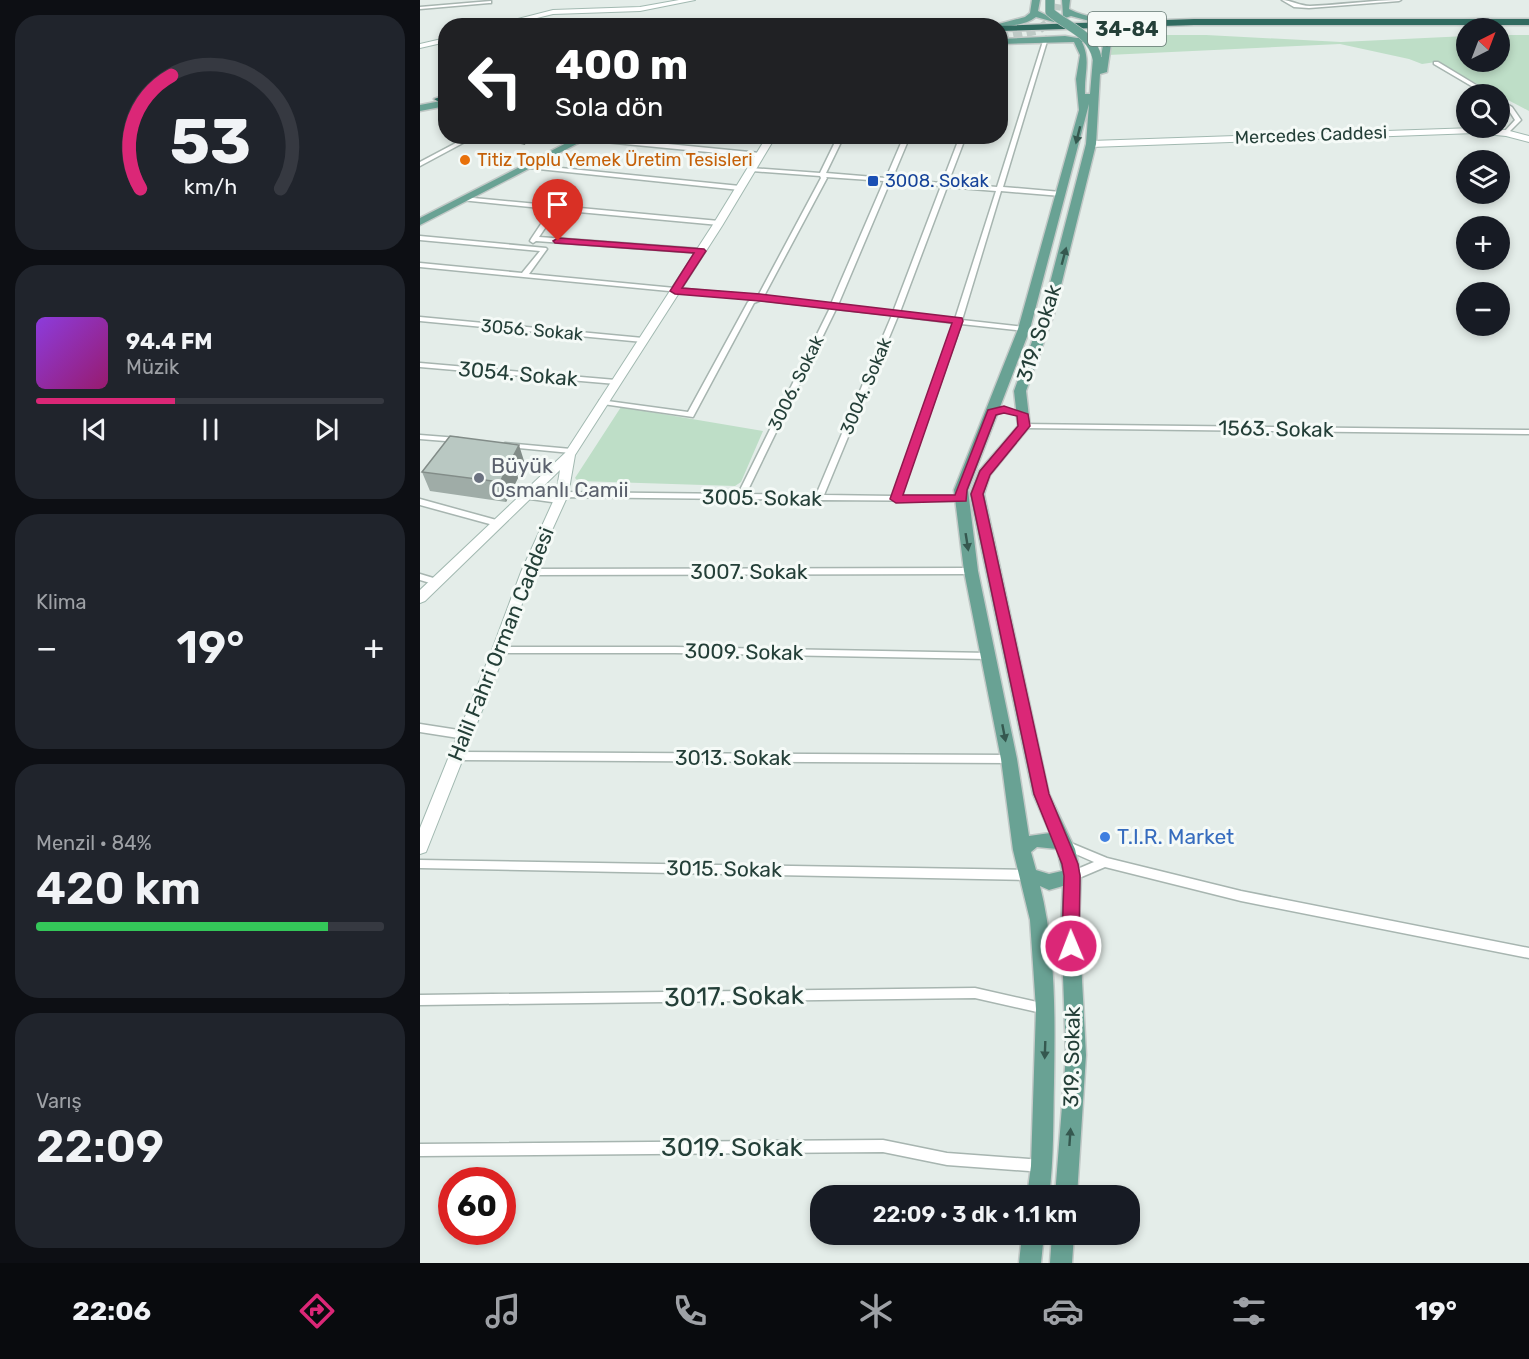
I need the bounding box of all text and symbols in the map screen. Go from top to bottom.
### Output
road number: 34-84 [1088,12,1166,46]
north arrow [1456,18,1510,72]
map controls [1456,18,1510,336]
text: 400 m [555,40,688,90]
icon: left [456,42,534,120]
button: search [1456,84,1510,138]
text: Sola dön [555,91,663,123]
text: 53 [169,105,251,179]
street label: Mercedes Caddesi [1234,121,1388,149]
one-way arrow [1073,126,1082,145]
place label: Titiz Toplu Yemek Üretim Tesisleri [477,149,753,171]
button: layers [1456,150,1510,204]
marker: Titiz Toplu Yemek Üretim Tesisleri [458,153,472,167]
place label: 3008. Sokak [885,170,989,192]
marker: 3008. Sokak [866,174,880,188]
text: km/h [183,175,237,200]
pin [532,179,583,241]
icon: arrive [541,188,574,221]
button: + [1456,216,1510,270]
one-way arrow [1059,247,1069,265]
street label: 319. Sokak [1011,281,1066,385]
button: − [1456,282,1510,336]
street label: 3056. Sokak [480,315,585,345]
text: 94.4 FM [126,328,212,355]
street label: 3006. Sokak [763,331,829,434]
street label: 3004. Sokak [836,333,897,438]
text: Müzik [126,355,179,379]
street label: 3054. Sokak [457,356,579,391]
icon: previous [78,413,111,446]
icon: pause [194,413,227,446]
icon: next [310,413,343,446]
street label: 1563. Sokak [1218,415,1334,442]
place label: Büyük Osmanlı Camii [491,453,629,502]
marker: Büyük Osmanlı Camii [472,471,486,485]
street label: 3005. Sokak [702,484,822,511]
street label: Halil Fahri Orman Caddesi [442,523,559,764]
one-way arrow [962,533,971,552]
street label: 3007. Sokak [690,559,808,584]
text: Klima [36,590,87,614]
text: 19° [176,621,244,674]
text: − [36,628,57,667]
text: + [363,628,384,667]
street label: 3009. Sokak [684,638,804,665]
one-way arrow [1000,724,1009,743]
street label: 3013. Sokak [675,745,791,770]
place label: T.I.R. Market [1117,824,1234,849]
marker: T.I.R. Market [1098,830,1112,844]
text: Menzil · 84% [36,831,152,855]
street label: 3015. Sokak [666,855,782,882]
text: 420 km [36,862,201,915]
position arrow [1039,914,1103,978]
street label: 3017. Sokak [664,980,805,1013]
street label: 319. Sokak [1058,1006,1085,1108]
one-way arrow [1040,1041,1050,1060]
text: Varış [36,1089,82,1113]
text: 22:09 [36,1120,164,1173]
one-way arrow [1066,1128,1075,1147]
street label: 3019. Sokak [661,1132,804,1163]
speed limit sign: 60 [438,1167,516,1245]
text: 22:09 · 3 dk · 1.1 km [873,1201,1077,1228]
icon: directions [296,1290,338,1332]
icon: music [482,1290,524,1332]
icon: phone [669,1290,711,1332]
icon: climate [855,1290,897,1332]
icon: car [1042,1290,1084,1332]
icon: filters [1228,1290,1270,1332]
text: 22:06 [72,1295,151,1327]
text: 19° [1415,1295,1457,1327]

